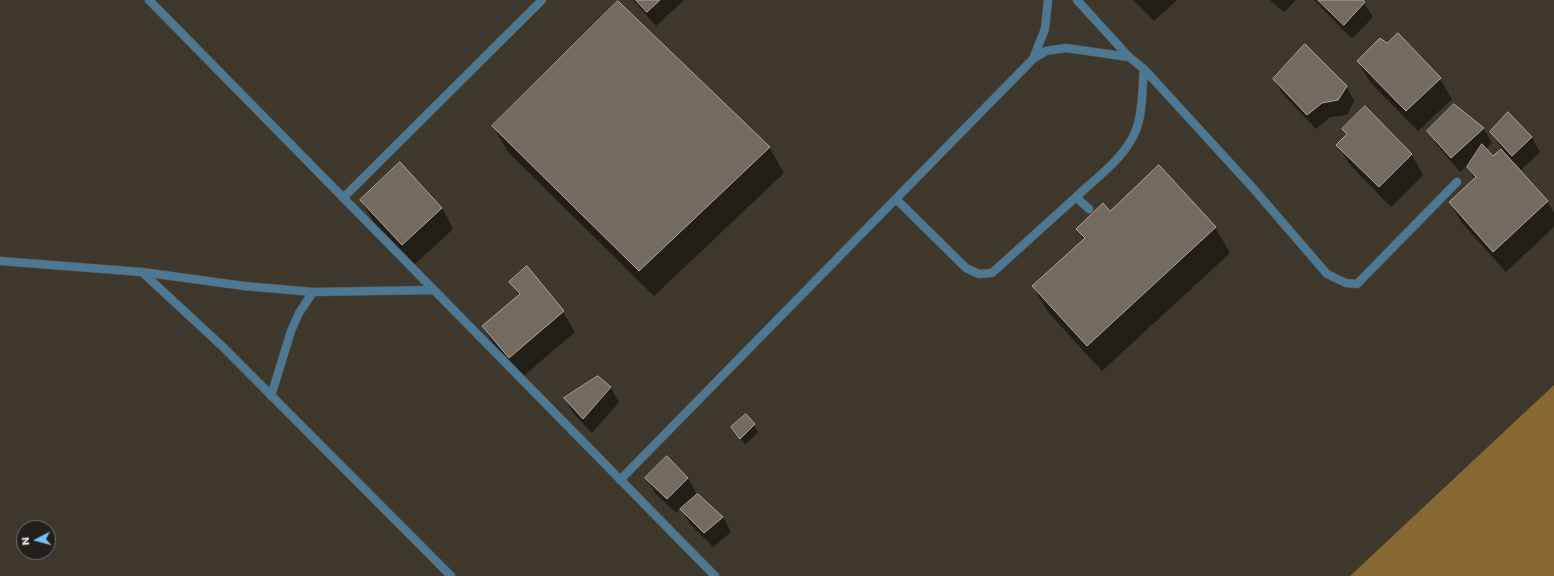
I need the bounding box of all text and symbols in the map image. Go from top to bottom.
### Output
north arrow [16,520,56,560]
text: N [17,536,33,546]

